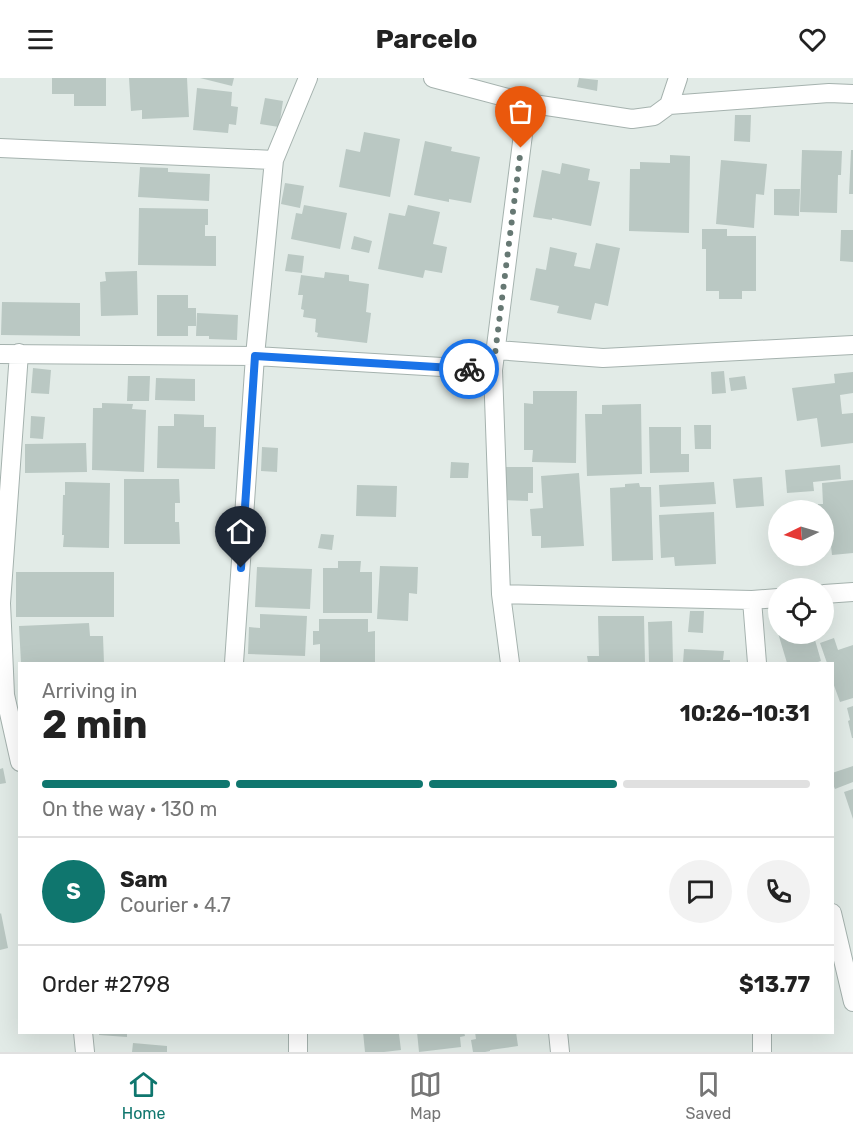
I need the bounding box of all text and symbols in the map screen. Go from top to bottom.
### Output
icon: menu [24,23,57,56]
text: Parcelo [375,23,478,55]
icon: heart [796,23,829,56]
pin [495,86,546,148]
icon: bag [504,95,537,128]
courier [439,339,499,399]
icon: bike [453,353,486,386]
north arrow [768,500,834,566]
map controls [768,500,834,644]
pin [215,506,266,568]
icon: home [224,515,257,548]
button: locate [768,578,834,644]
text: Arriving in [42,679,137,703]
text: 10:26–10:31 [680,700,810,727]
text: 2 min [42,702,148,748]
text: On the way · 130 m [42,797,217,821]
button: chat [669,860,732,923]
button: phone [747,860,810,923]
text: Sam [120,866,168,893]
text: S [66,878,81,905]
text: Courier · 4.7 [120,893,231,917]
text: Order #2798 [42,971,170,998]
text: $13.77 [739,971,810,998]
tab: Home [122,1068,166,1123]
tab: Map [409,1068,442,1123]
tab: Saved [686,1068,731,1123]

